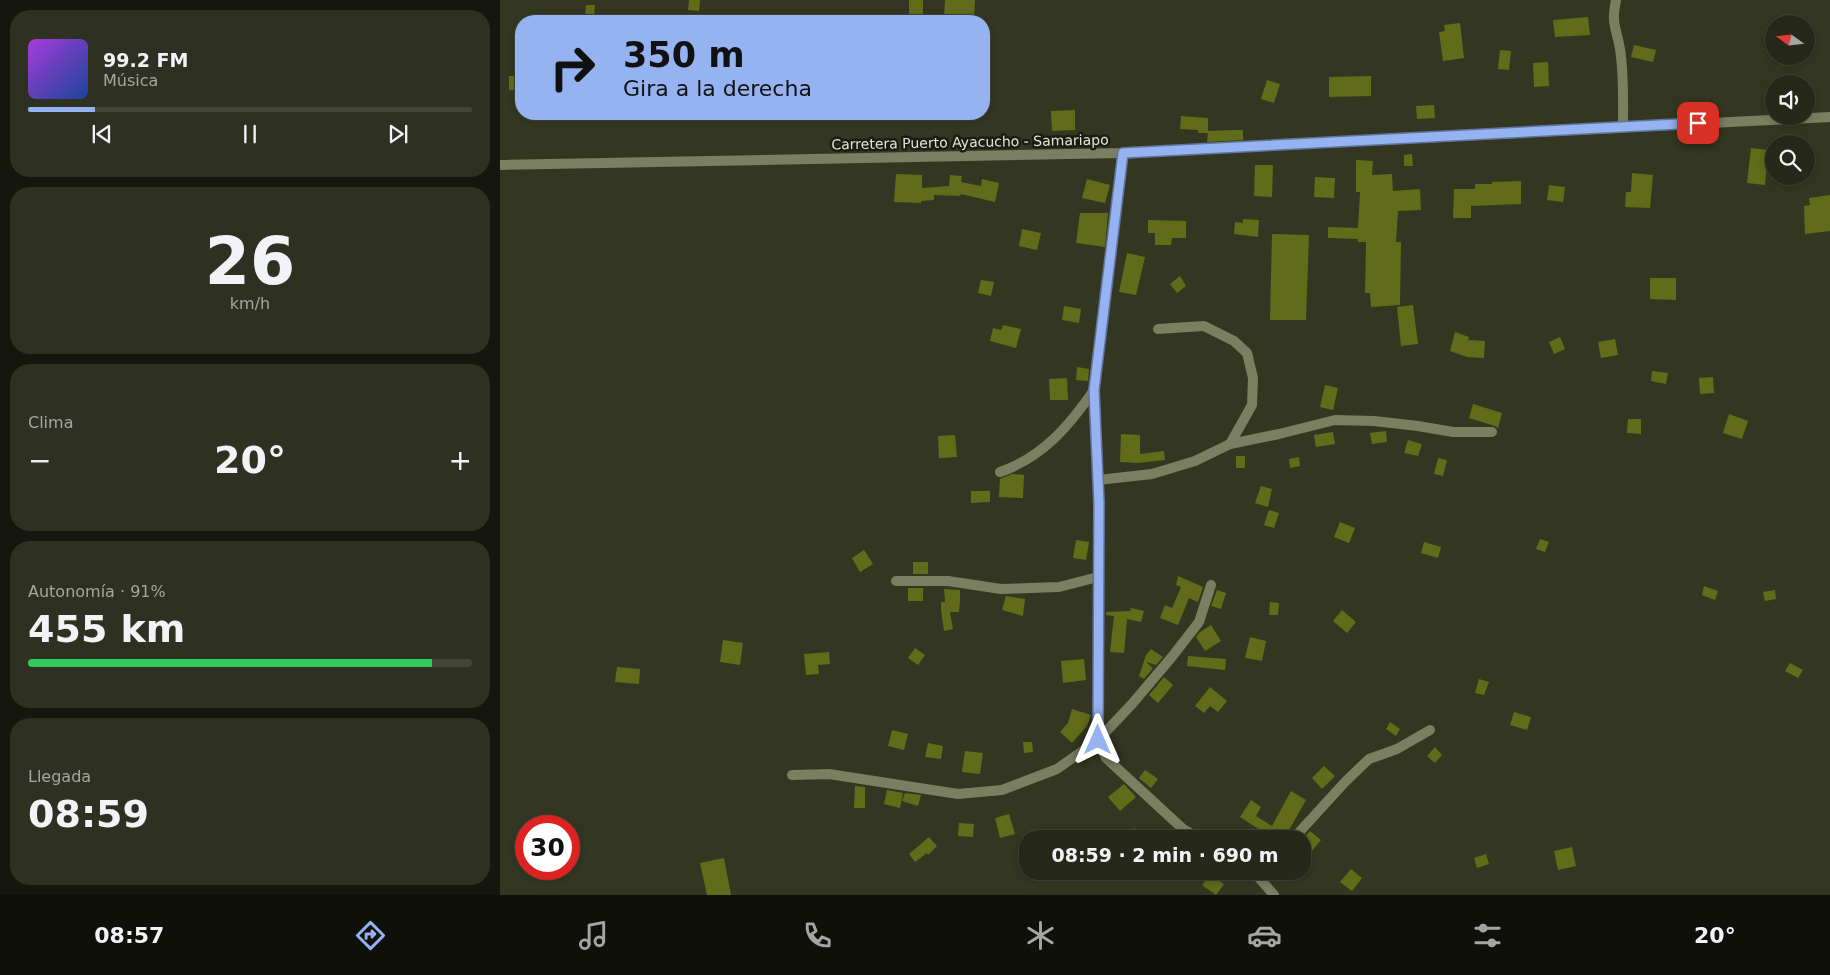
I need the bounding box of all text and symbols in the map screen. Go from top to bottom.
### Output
north arrow [1765,15,1815,65]
map controls [1765,15,1815,185]
icon: right [540,35,605,100]
text: 350 m [623,35,745,75]
text: 99.2 FM [103,49,188,71]
text: Música [103,71,158,90]
button: sound [1765,75,1815,125]
text: Gira a la derecha [623,76,812,101]
pin [1677,102,1719,144]
icon: arrive [1684,109,1712,137]
icon: previous [88,120,116,148]
icon: pause [236,120,264,148]
icon: next [384,120,412,148]
street label: Carretera Puerto Ayacucho - Samariapo [831,132,1109,152]
button: search [1765,135,1815,185]
text: 26 [205,224,295,299]
text: km/h [230,294,270,313]
text: Clima [28,413,73,432]
text: 20° [214,438,286,482]
text: − [28,444,51,477]
text: + [449,444,472,477]
text: Autonomía · 91% [28,582,166,601]
text: 455 km [28,607,185,651]
position arrow [1071,713,1123,765]
text: Llegada [28,767,91,786]
text: 08:59 [28,792,149,836]
speed limit sign: 30 [515,815,580,880]
text: 08:59 · 2 min · 690 m [1051,844,1279,866]
icon: directions [353,918,388,953]
icon: music [576,918,611,953]
icon: phone [800,918,835,953]
icon: climate [1023,918,1058,953]
icon: car [1247,918,1282,953]
icon: filters [1470,918,1505,953]
text: 08:57 [94,923,164,948]
text: 20° [1694,923,1736,948]

